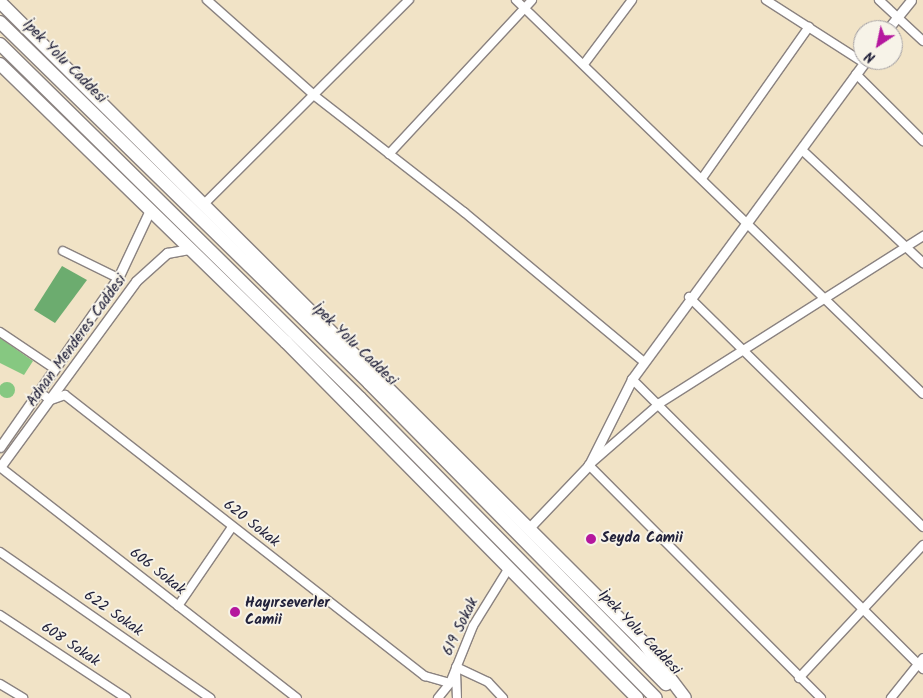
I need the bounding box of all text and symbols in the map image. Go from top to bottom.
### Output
street label: İpek Yolu Caddesi [18,16,110,108]
north arrow [853,20,903,70]
text: N [860,45,880,68]
street label: Adnan Menderes Caddesi [23,272,131,410]
street label: İpek Yolu Caddesi [308,300,400,390]
street label: 620 Sokak [219,496,283,552]
place label: Seyda Camii [601,530,683,548]
marker: Seyda Camii [585,533,597,545]
street label: 606 Sokak [125,545,189,599]
street label: 622 Sokak [80,587,146,641]
street label: İpek Yolu Caddesi [594,587,684,679]
place label: Hayırseverler Camii [245,594,330,629]
street label: 619 Sokak [439,595,483,659]
marker: Hayırseverler Camii [229,606,241,618]
street label: 608 Sokak [37,619,103,671]

